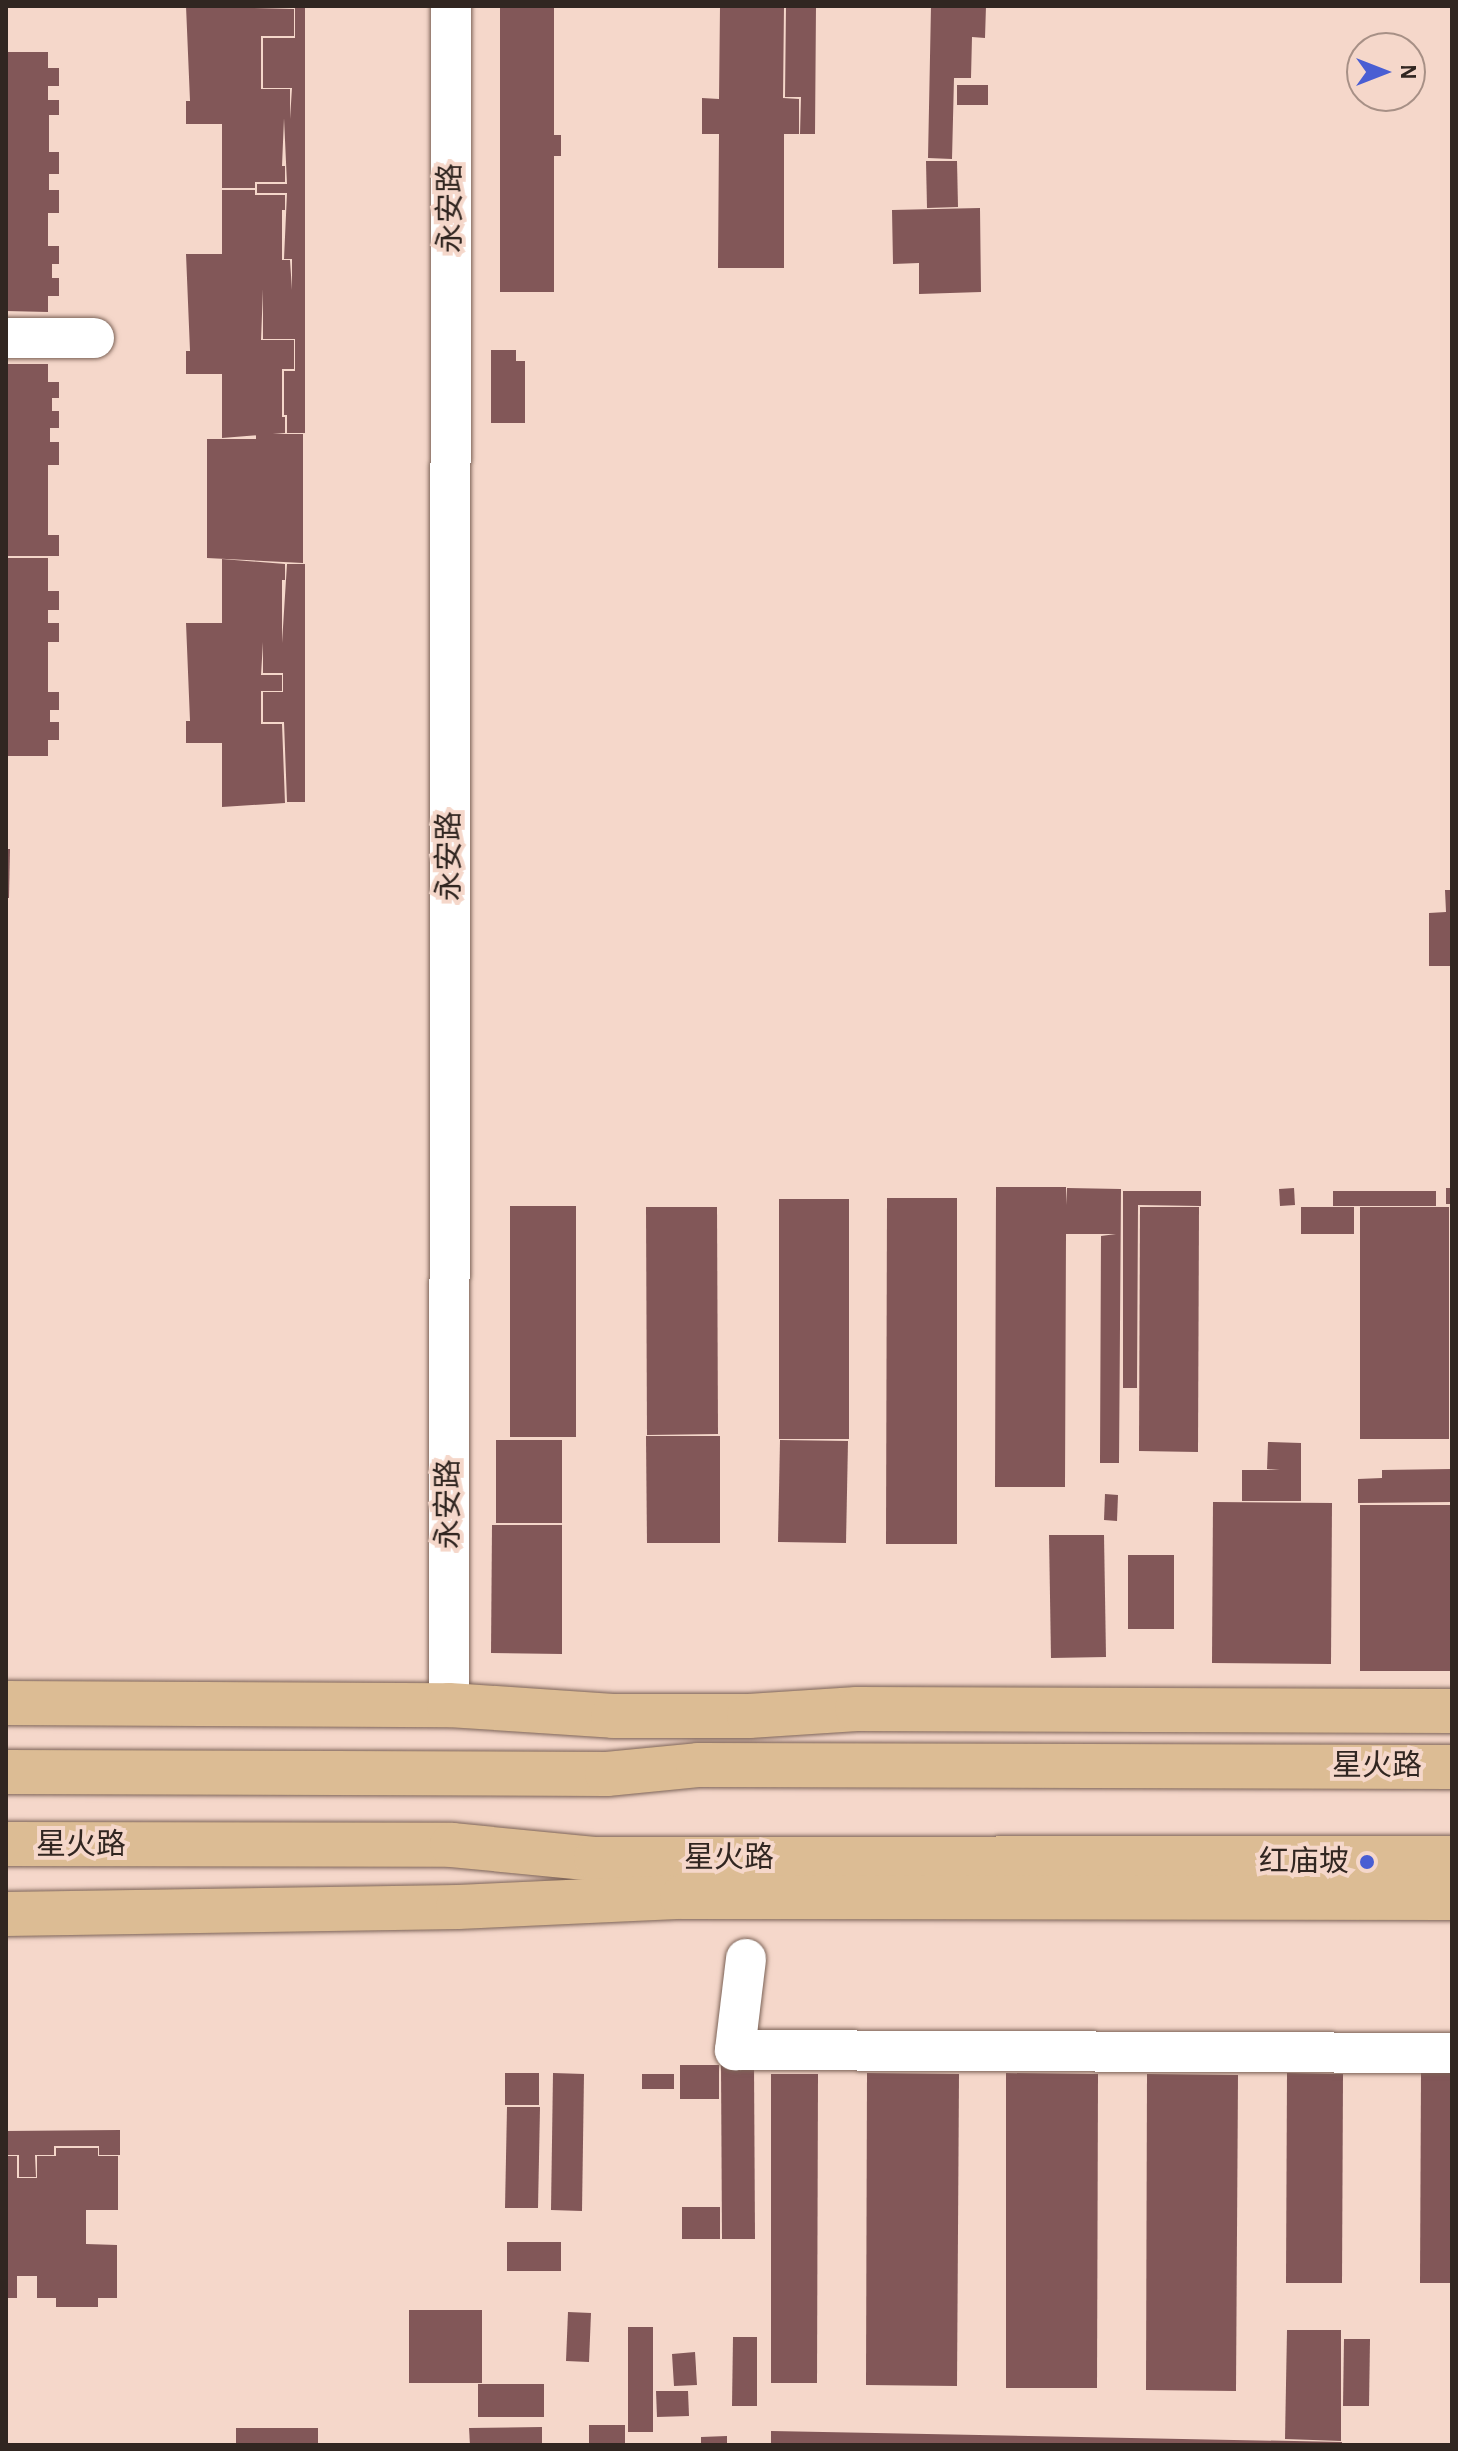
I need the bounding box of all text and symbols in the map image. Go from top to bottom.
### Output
north arrow [1346,32,1426,112]
text: N [1397,64,1419,80]
street label: 永安路 [433,163,469,253]
street label: 永安路 [432,811,468,901]
street label: 永安路 [431,1459,467,1549]
street label: 星火路 [1332,1748,1422,1784]
street label: 星火路 [36,1827,126,1863]
street label: 星火路 [684,1840,774,1876]
place label: 红庙坡 [1259,1844,1349,1880]
marker: 红庙坡 [1356,1851,1378,1873]

